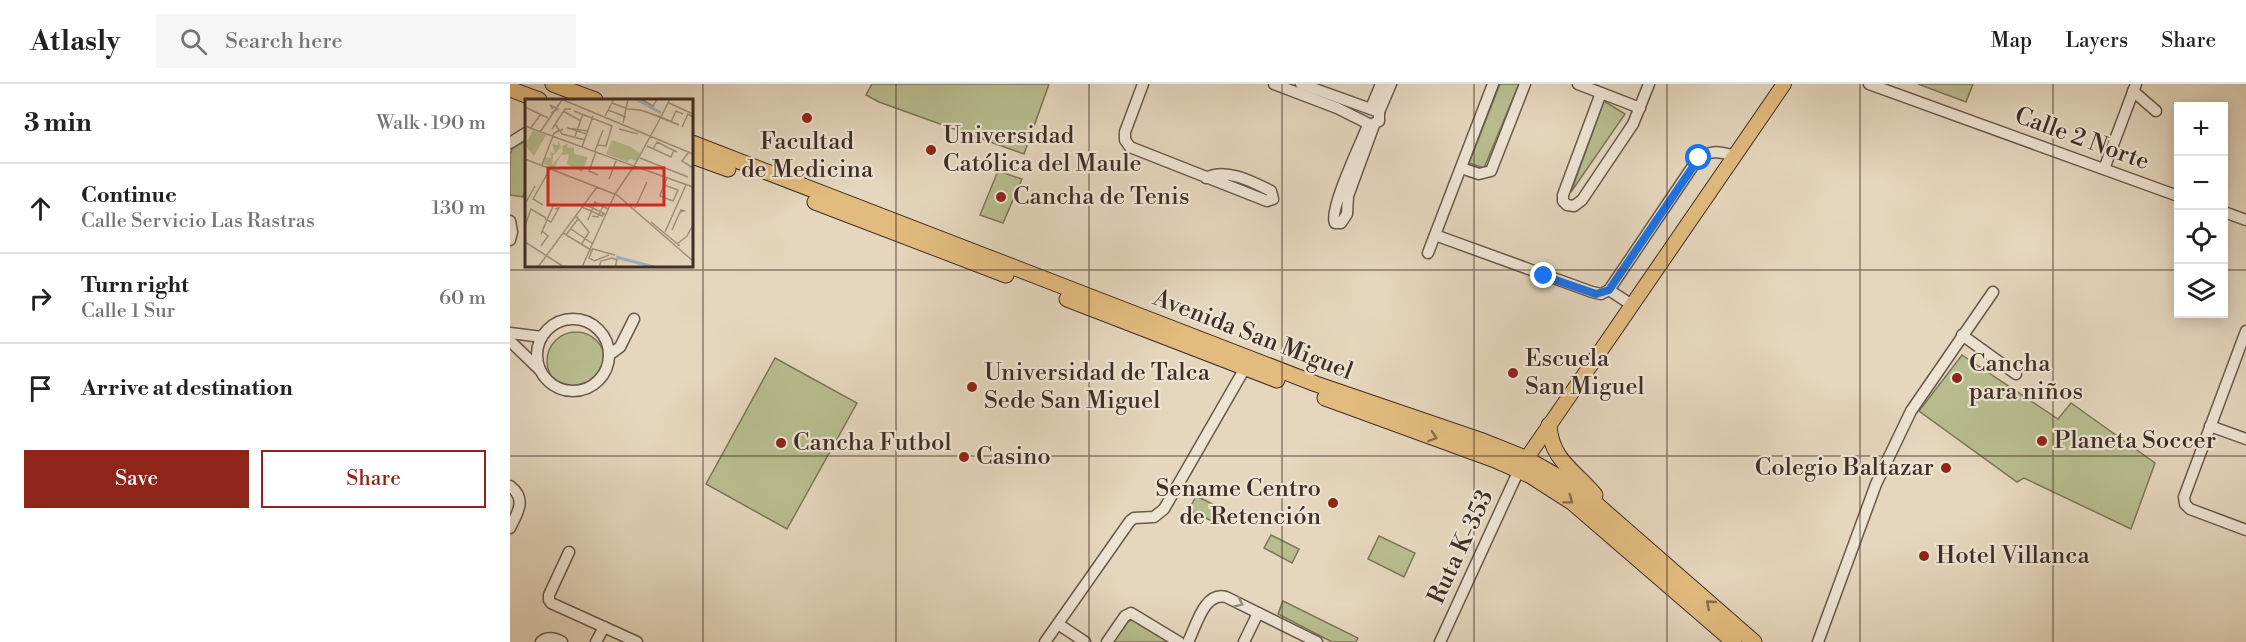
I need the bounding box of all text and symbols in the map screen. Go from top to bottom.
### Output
search box [156,14,576,68]
text: Atlasly [30,24,120,59]
icon: search [177,25,210,58]
text: Search here [225,28,343,55]
text: Map [1991,28,2032,54]
text: Layers [2065,28,2128,54]
text: Share [2161,28,2216,54]
inset map [525,99,693,267]
street label: Calle 2 Norte [2011,101,2153,177]
map controls [2174,102,2228,318]
button: + [2174,102,2228,156]
text: 3 min [24,107,92,139]
text: Walk · 190 m [376,111,486,136]
marker: Facultad de Medicina [800,111,814,125]
place label: Universidad Católica del Maule [943,121,1142,179]
place label: Facultad de Medicina [741,127,874,185]
marker: Universidad Católica del Maule [924,143,938,157]
route start [1685,144,1711,170]
button: − [2174,156,2228,210]
text: Continue [81,182,177,209]
place label: Cancha de Tenis [1013,182,1190,212]
marker: Cancha de Tenis [994,190,1008,204]
icon: ahead [24,192,57,225]
text: 130 m [431,196,486,221]
text: Calle Servicio Las Rastras [81,209,315,234]
button: locate [2174,210,2228,264]
route end [1530,262,1556,288]
button: layers [2174,264,2228,318]
text: Turn right [81,272,189,299]
icon: right [24,282,57,315]
street label: Avenida San Miguel [1148,283,1357,387]
text: 60 m [439,286,486,311]
text: Calle 1 Sur [81,299,175,324]
place label: Escuela San Miguel [1525,344,1645,402]
place label: Cancha para niños [1969,349,2083,407]
place label: Universidad de Talca Sede San Miguel [984,358,1211,416]
marker: Escuela San Miguel [1506,366,1520,380]
marker: Cancha para niños [1950,371,1964,385]
icon: arrive [24,372,57,405]
text: Arrive at destination [81,375,293,402]
marker: Universidad de Talca Sede San Miguel [965,380,979,394]
place label: Planeta Soccer [2054,426,2216,456]
place label: Cancha Futbol [793,428,952,458]
one-way arrow [1427,430,1438,443]
marker: Planeta Soccer [2035,434,2049,448]
marker: Cancha Futbol [774,436,788,450]
place label: Casino [976,442,1051,472]
button: Save [24,450,249,508]
button: Share [261,450,486,508]
marker: Casino [957,450,971,464]
place label: Colegio Baltazar [1755,453,1934,483]
marker: Colegio Baltazar [1939,461,1953,475]
place label: Sename Centro de Retención [1156,474,1321,532]
street label: Ruta K-353 [1422,485,1500,609]
one-way arrow [1563,493,1574,504]
marker: Sename Centro de Retención [1326,496,1340,510]
place label: Hotel Villanca [1936,541,2090,571]
marker: Hotel Villanca [1917,549,1931,563]
one-way arrow [1232,596,1243,608]
one-way arrow [1705,601,1716,612]

